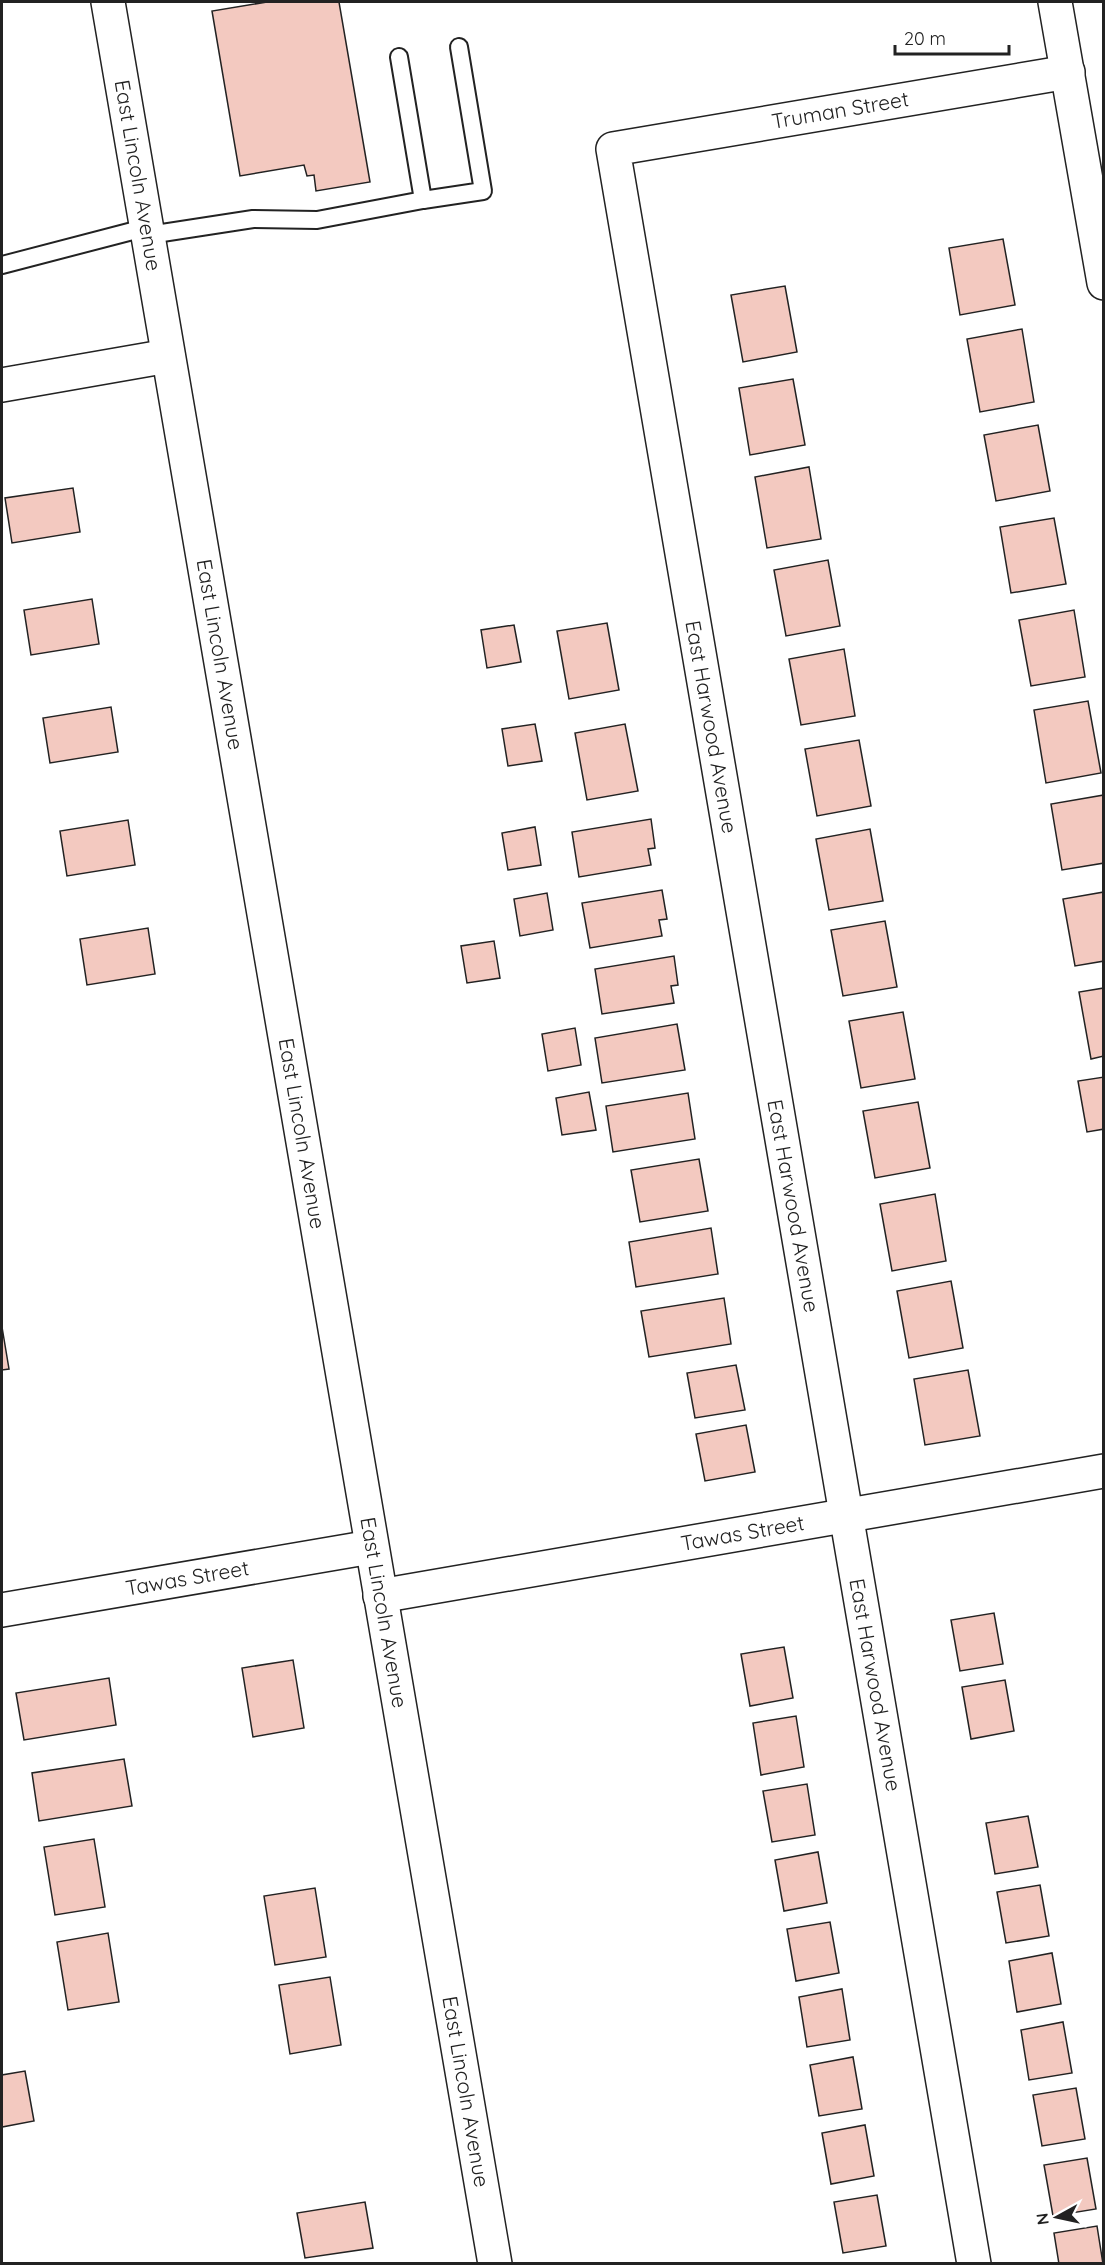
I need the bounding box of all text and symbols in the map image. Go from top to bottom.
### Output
scale bar [895,18,1009,56]
text: 20 m [904,27,946,50]
street label: East Lincoln Avenue [110,78,168,273]
street label: Truman Street [769,85,911,134]
street label: East Lincoln Avenue [192,557,250,752]
street label: East Harwood Avenue [680,618,744,835]
street label: East Lincoln Avenue [273,1036,332,1231]
street label: East Harwood Avenue [762,1097,826,1314]
street label: Tawas Street [679,1509,806,1556]
street label: East Lincoln Avenue [355,1515,414,1710]
street label: Tawas Street [123,1554,251,1601]
street label: East Harwood Avenue [844,1576,908,1793]
street label: East Lincoln Avenue [437,1994,496,2189]
north arrow [1027,2187,1087,2247]
text: N [1031,2212,1053,2226]

